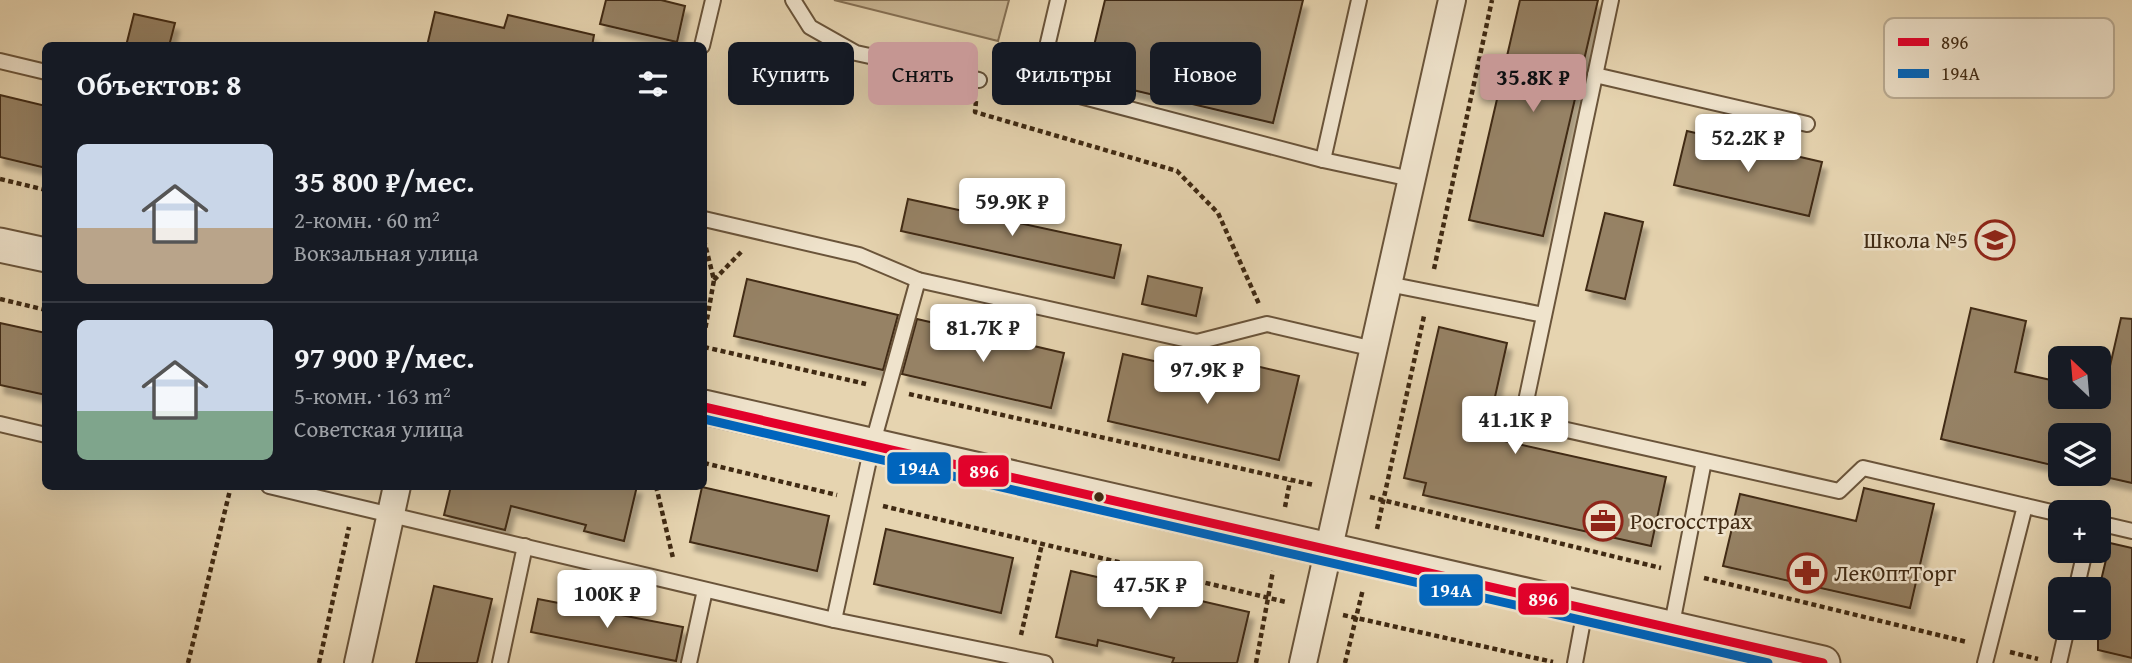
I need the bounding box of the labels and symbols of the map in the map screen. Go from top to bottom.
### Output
legend [1884,18,2114,98]
text: 896 [1941,28,1968,56]
pin: 35.8K ₽ [1468,54,1598,114]
text: 194А [1941,59,1980,87]
pin: 52.2K ₽ [1683,114,1813,174]
pin: 59.9K ₽ [947,178,1077,238]
school or university icon: Школа №5 [1974,219,2016,261]
place label: Школа №5 [1864,223,1968,256]
pin: 81.7K ₽ [918,304,1048,364]
pin: 97.9K ₽ [1142,346,1272,406]
north arrow [2048,346,2110,410]
pin: 41.1K ₽ [1450,396,1580,456]
line badge: 194А [886,451,952,485]
text: 194А [898,454,940,482]
line badge: 896 [957,454,1010,488]
text: 896 [969,457,999,485]
unlabelled marker [1092,490,1106,504]
office icon: Росгосстрах [1582,500,1624,542]
place label: Росгосстрах [1630,504,1753,537]
pharmacy icon: ЛекОптТорг [1786,552,1828,594]
place label: ЛекОптТорг [1834,556,1957,589]
pin: 47.5K ₽ [1085,562,1215,621]
pin: 100K ₽ [550,570,664,630]
line badge: 194А [1418,573,1484,607]
text: 194А [1430,576,1472,604]
line badge: 896 [1517,582,1570,616]
text: 896 [1528,585,1558,613]

